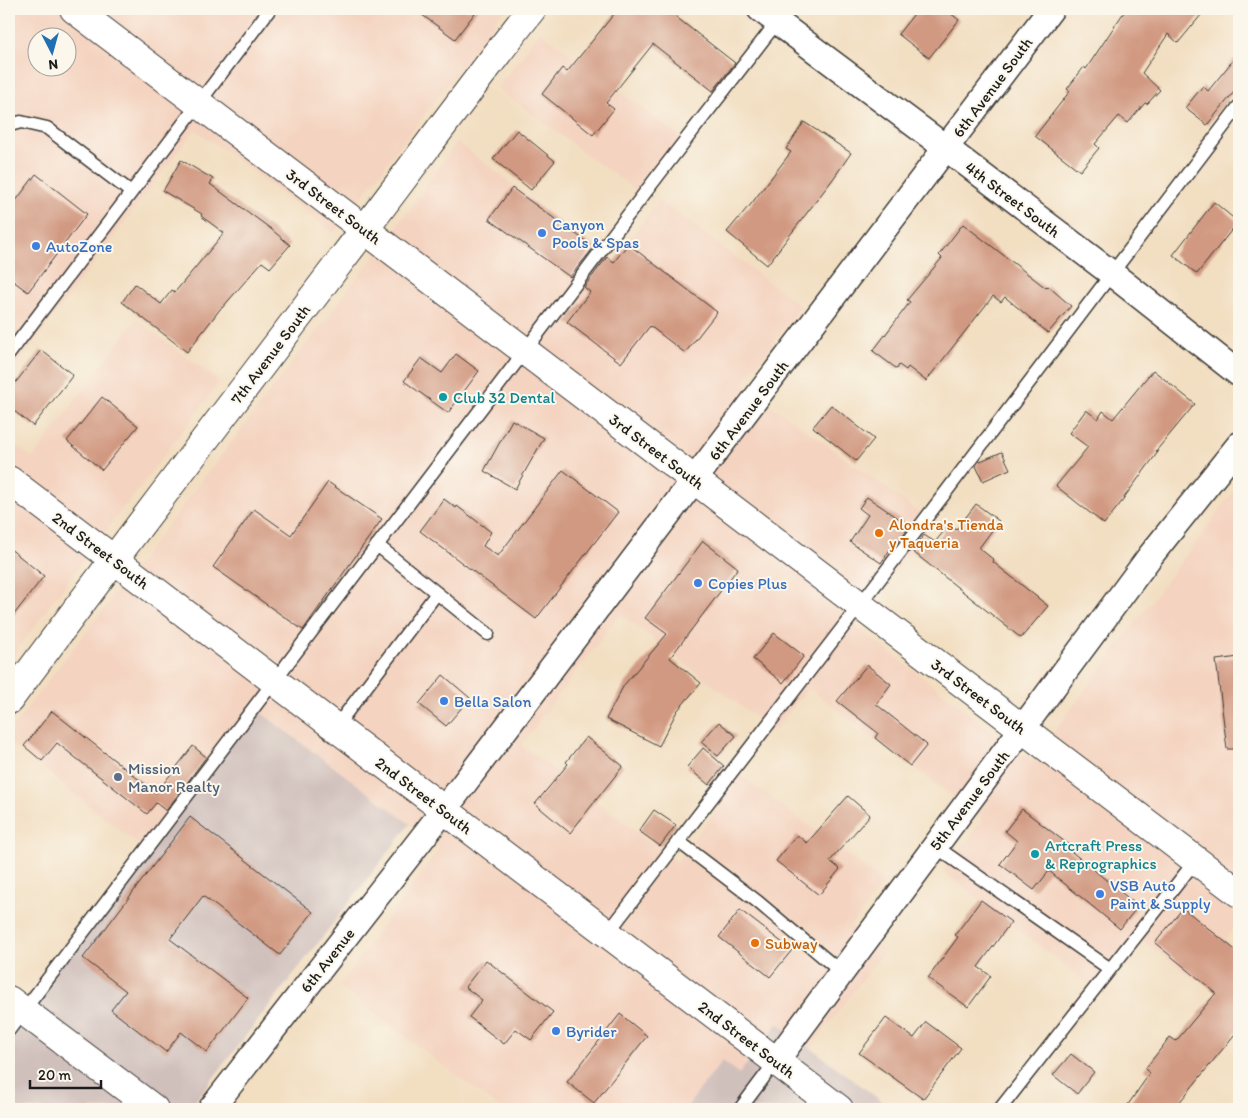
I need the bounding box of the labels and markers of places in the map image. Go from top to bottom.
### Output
place label: Canyon Pools & Spas [552,215,639,252]
marker: Canyon Pools & Spas [536,227,548,239]
place label: AutoZone [46,237,112,256]
marker: AutoZone [30,240,42,252]
place label: Club 32 Dental [453,388,555,407]
marker: Club 32 Dental [437,391,449,403]
place label: Alondra's Tienda y Taqueria [889,515,1004,552]
marker: Alondra's Tienda y Taqueria [873,527,885,539]
place label: Copies Plus [708,574,787,593]
marker: Copies Plus [692,577,704,589]
place label: Bella Salon [454,692,532,711]
marker: Bella Salon [438,695,450,707]
place label: Mission Manor Realty [128,759,220,796]
marker: Mission Manor Realty [112,771,124,783]
place label: Artcraft Press & Reprographics [1045,836,1157,873]
marker: Artcraft Press & Reprographics [1029,848,1041,860]
place label: VSB Auto Paint & Supply [1110,876,1211,913]
marker: VSB Auto Paint & Supply [1094,888,1106,900]
place label: Subway [765,934,818,953]
marker: Subway [749,937,761,949]
place label: Byrider [566,1022,617,1041]
marker: Byrider [550,1025,562,1037]

